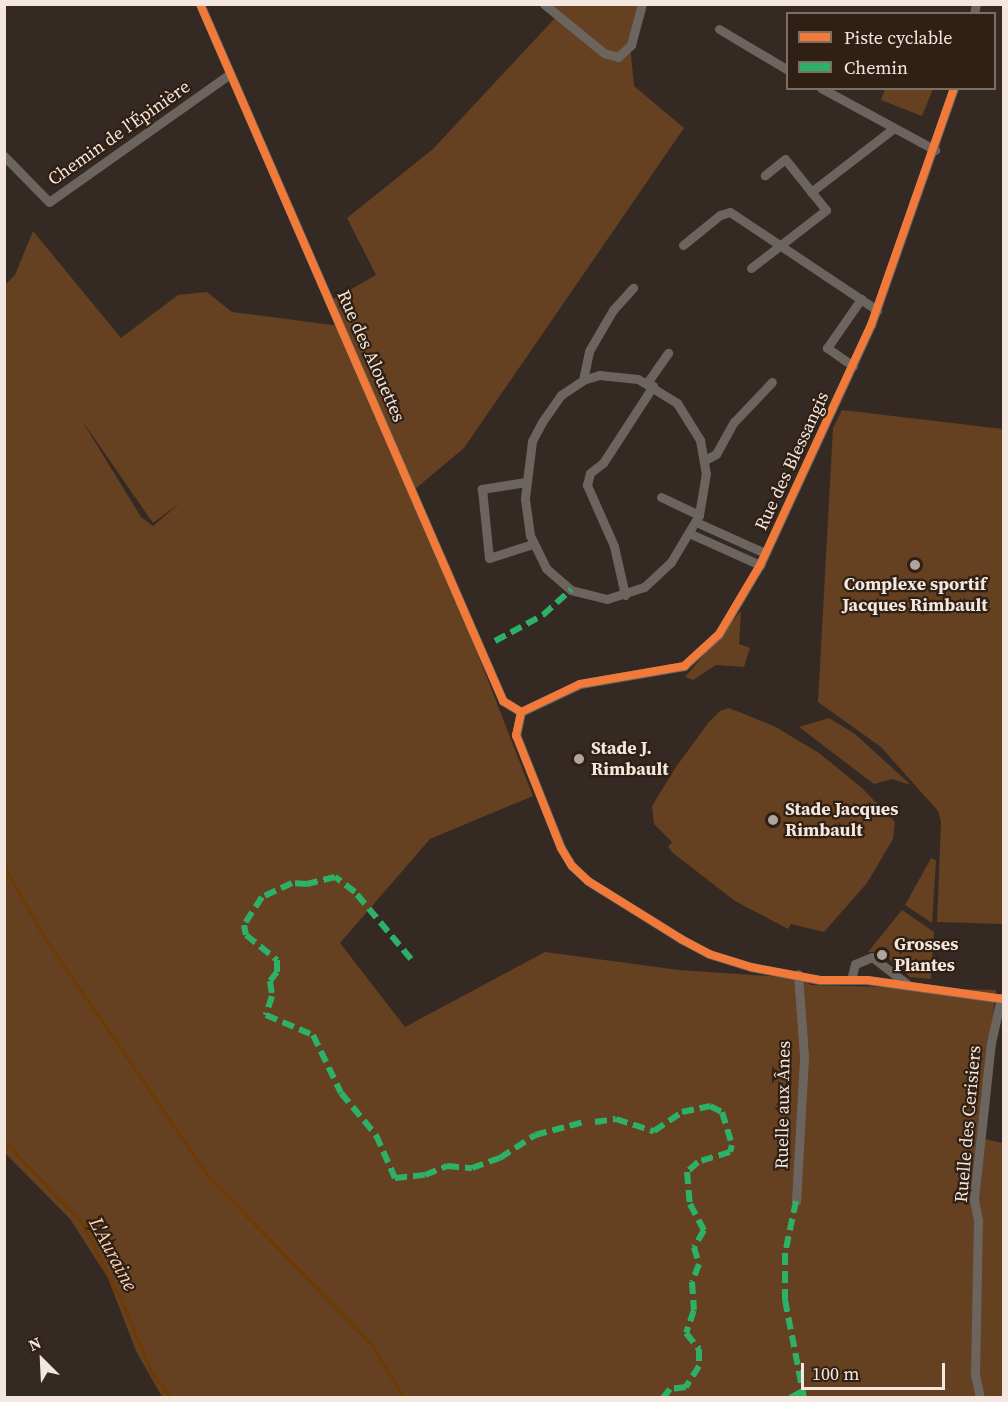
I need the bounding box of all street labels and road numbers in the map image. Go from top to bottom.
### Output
street label: Chemin de l'Épinière [44,76,194,190]
street label: Rue des Alouettes [332,287,410,425]
street label: Rue des Blessangis [750,388,834,534]
street label: Ruelle aux Ânes [771,1041,795,1169]
street label: Ruelle des Cerisiers [950,1045,986,1203]

